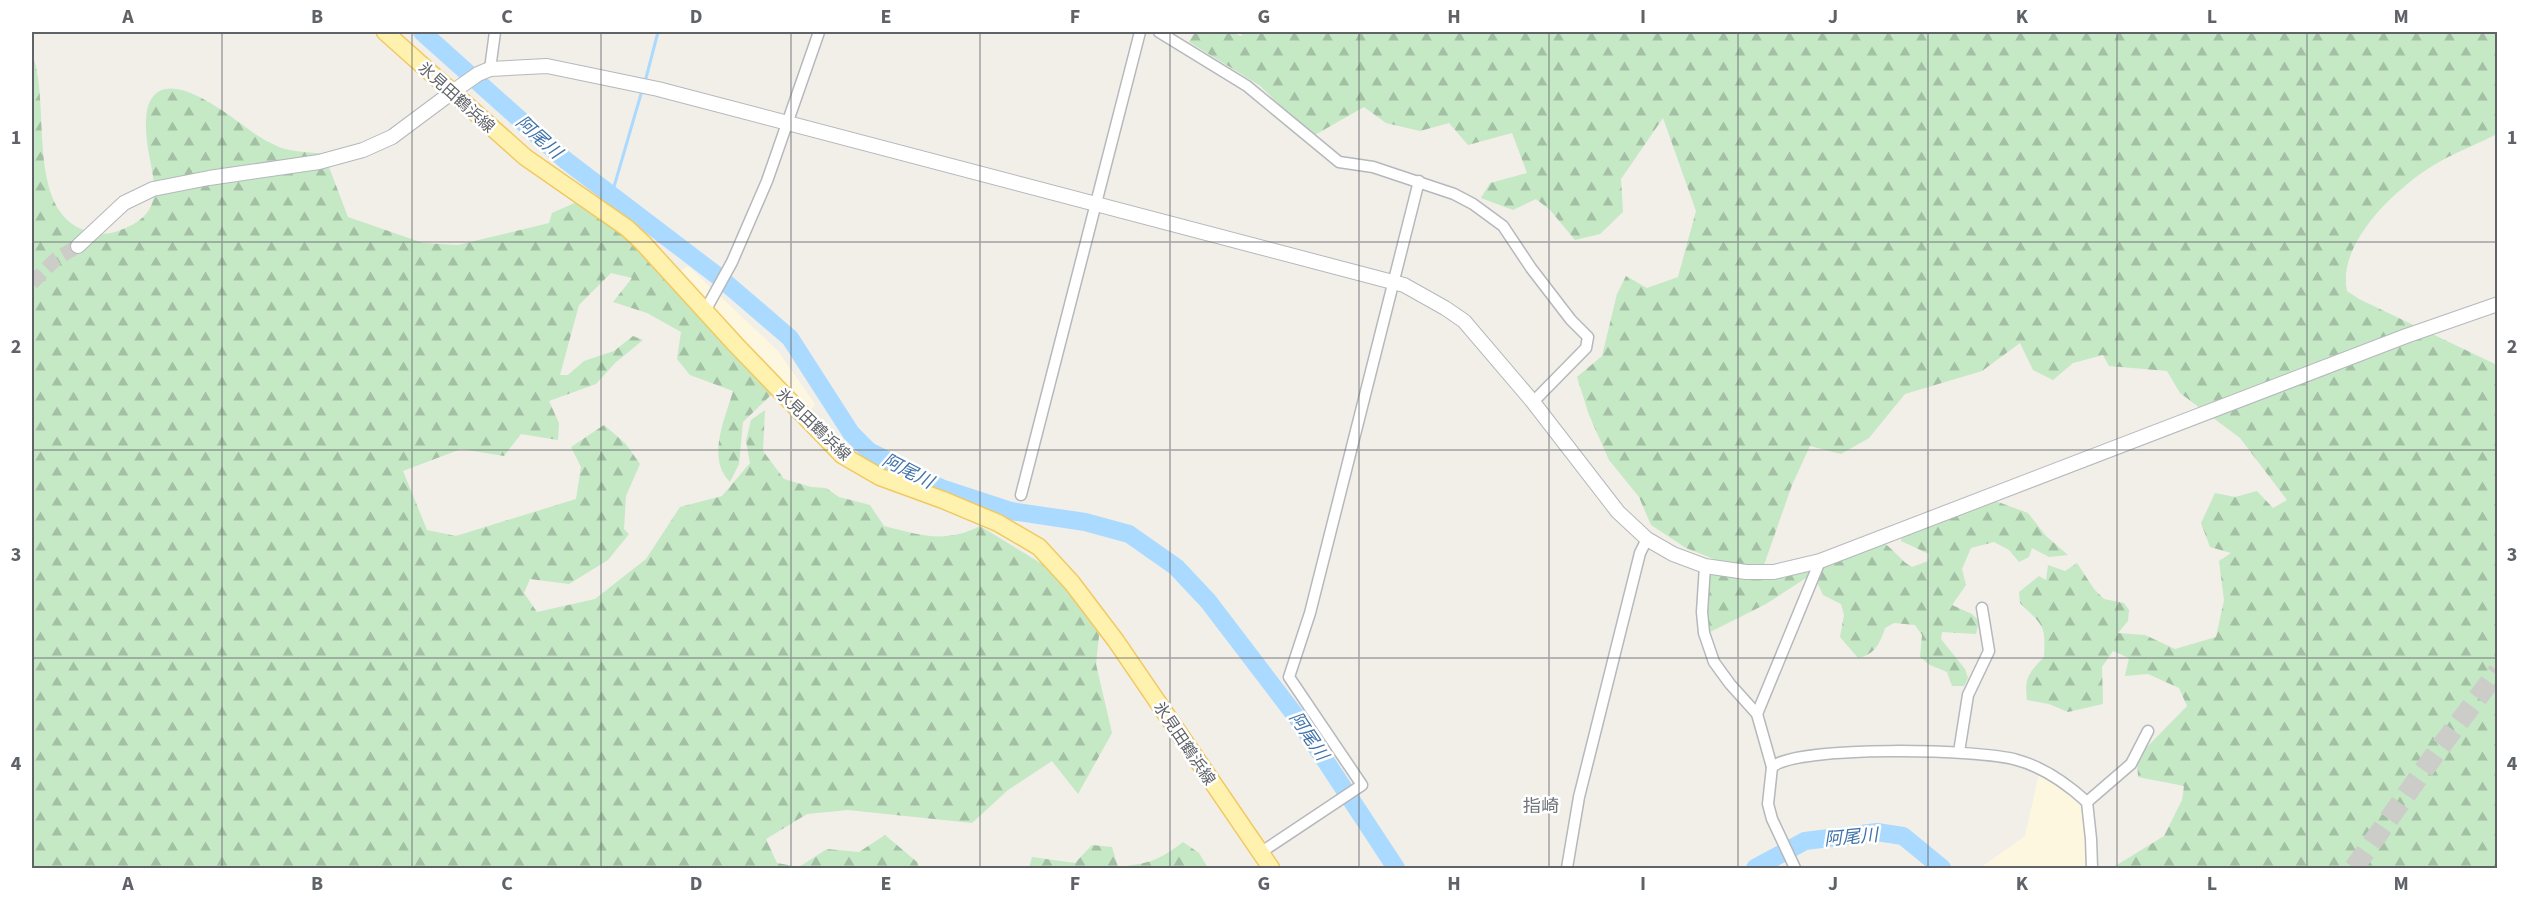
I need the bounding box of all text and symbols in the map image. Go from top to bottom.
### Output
text: A [121,3,134,31]
text: B [311,3,323,31]
text: C [501,3,513,31]
text: D [690,3,702,31]
text: E [881,3,891,31]
text: F [1070,3,1080,31]
text: G [1258,3,1270,31]
text: H [1447,3,1461,31]
text: I [1640,3,1646,31]
text: J [1828,3,1838,31]
text: K [2016,3,2029,31]
text: L [2207,3,2217,31]
text: M [2393,3,2409,31]
street label: 氷見田鶴浜線 [413,57,499,138]
water label: 阿尾川 [510,110,569,166]
text: 1 [11,124,21,152]
text: 1 [2507,124,2517,152]
text: 2 [11,333,21,361]
text: 2 [2507,333,2517,361]
street label: 氷見田鶴浜線 [771,383,855,466]
water label: 阿尾川 [878,448,939,496]
text: 3 [11,541,21,569]
text: 3 [2507,541,2517,569]
street label: 氷見田鶴浜線 [1148,698,1220,790]
water label: 阿尾川 [1283,707,1335,767]
text: 4 [11,750,22,778]
text: 4 [2507,750,2518,778]
district label: 指崎 [1523,794,1559,819]
water label: 阿尾川 [1823,823,1881,852]
text: A [121,870,134,898]
text: B [311,870,323,898]
text: C [501,870,513,898]
text: D [690,870,702,898]
text: E [881,870,891,898]
text: F [1070,870,1080,898]
text: G [1258,870,1270,898]
text: H [1447,870,1461,898]
text: I [1640,870,1646,898]
text: J [1828,870,1838,898]
text: K [2016,870,2029,898]
text: L [2207,870,2217,898]
text: M [2393,870,2409,898]

